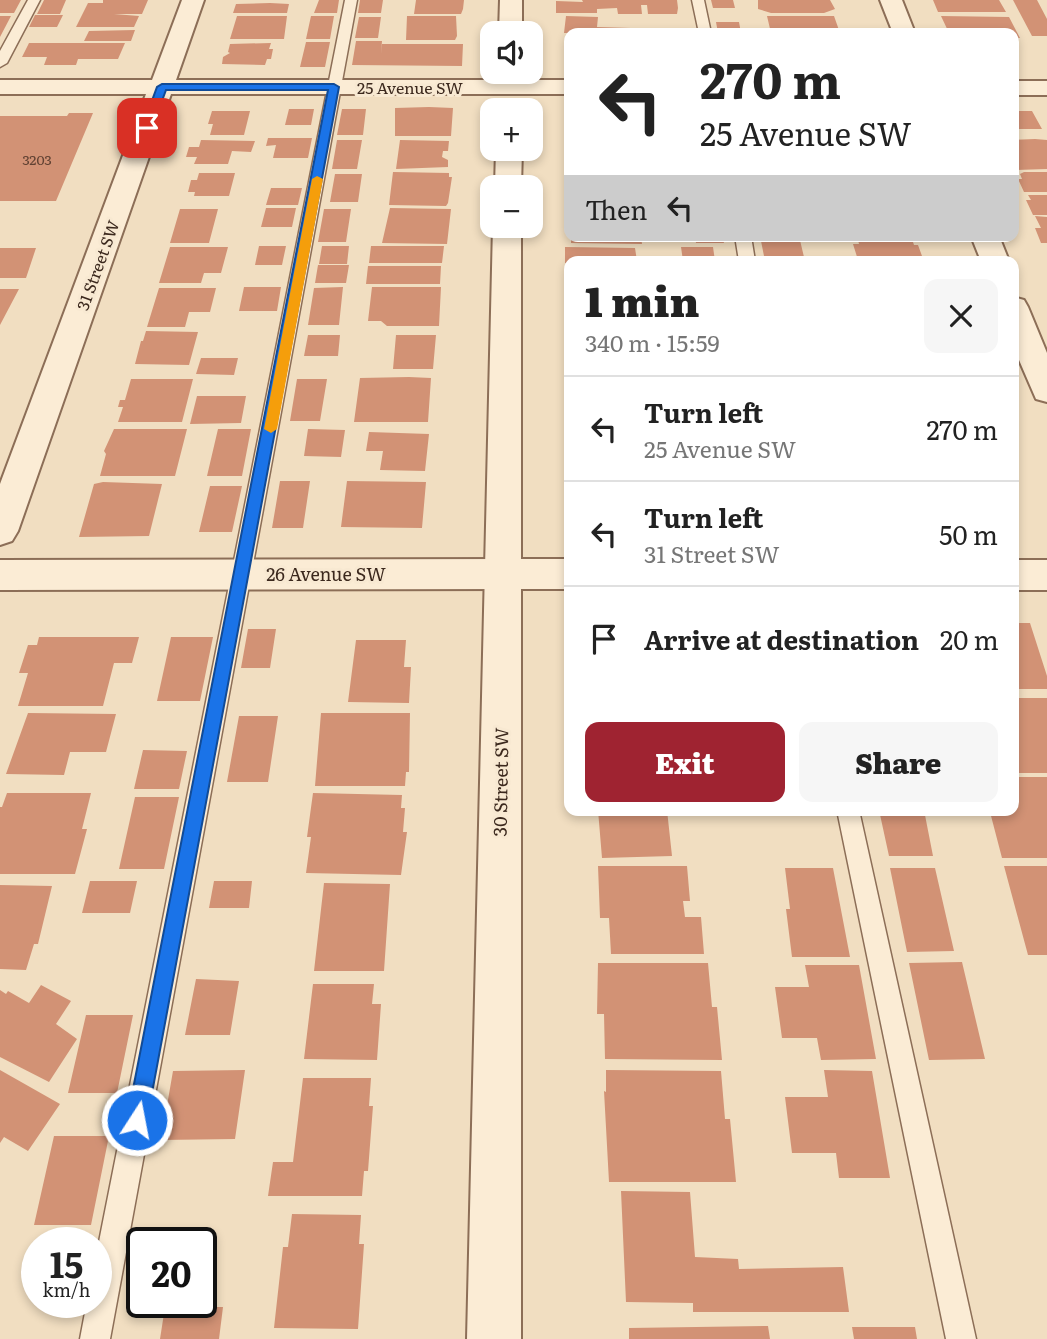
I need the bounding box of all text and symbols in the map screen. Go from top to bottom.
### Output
map controls [480,21,543,238]
button: sound [480,21,543,84]
text: 270 m [700,41,841,114]
icon: left [585,56,676,147]
street label: 25 Avenue SW [357,75,463,99]
pin [117,98,177,158]
button: + [480,98,543,161]
text: 25 Avenue SW [700,108,912,156]
icon: arrive [128,109,166,147]
house number: 3203 [22,149,52,169]
button: − [480,175,543,238]
text: Then [585,189,647,228]
icon: left [661,189,699,227]
street label: 31 Street SW [70,216,125,313]
text: 1 min [585,268,700,330]
button: close [924,279,998,353]
text: 340 m · 15:59 [585,325,720,359]
text: Turn left [644,392,763,431]
text: 270 m [926,409,998,448]
icon: left [585,410,623,448]
text: 25 Avenue SW [644,431,796,465]
text: Turn left [644,497,763,536]
text: 50 m [939,514,998,553]
icon: left [585,515,623,553]
text: 31 Street SW [644,536,780,570]
street label: 26 Avenue SW [266,560,386,587]
text: Arrive at destination [644,619,919,658]
text: 20 m [940,619,999,658]
icon: arrive [585,620,623,658]
button: Exit [585,722,785,802]
button: Share [799,722,998,802]
street label: 30 Street SW [486,727,514,837]
position arrow [100,1083,174,1157]
speed limit sign: 20 [126,1227,217,1318]
text: 15 [50,1237,83,1289]
text: km/h [43,1276,90,1303]

